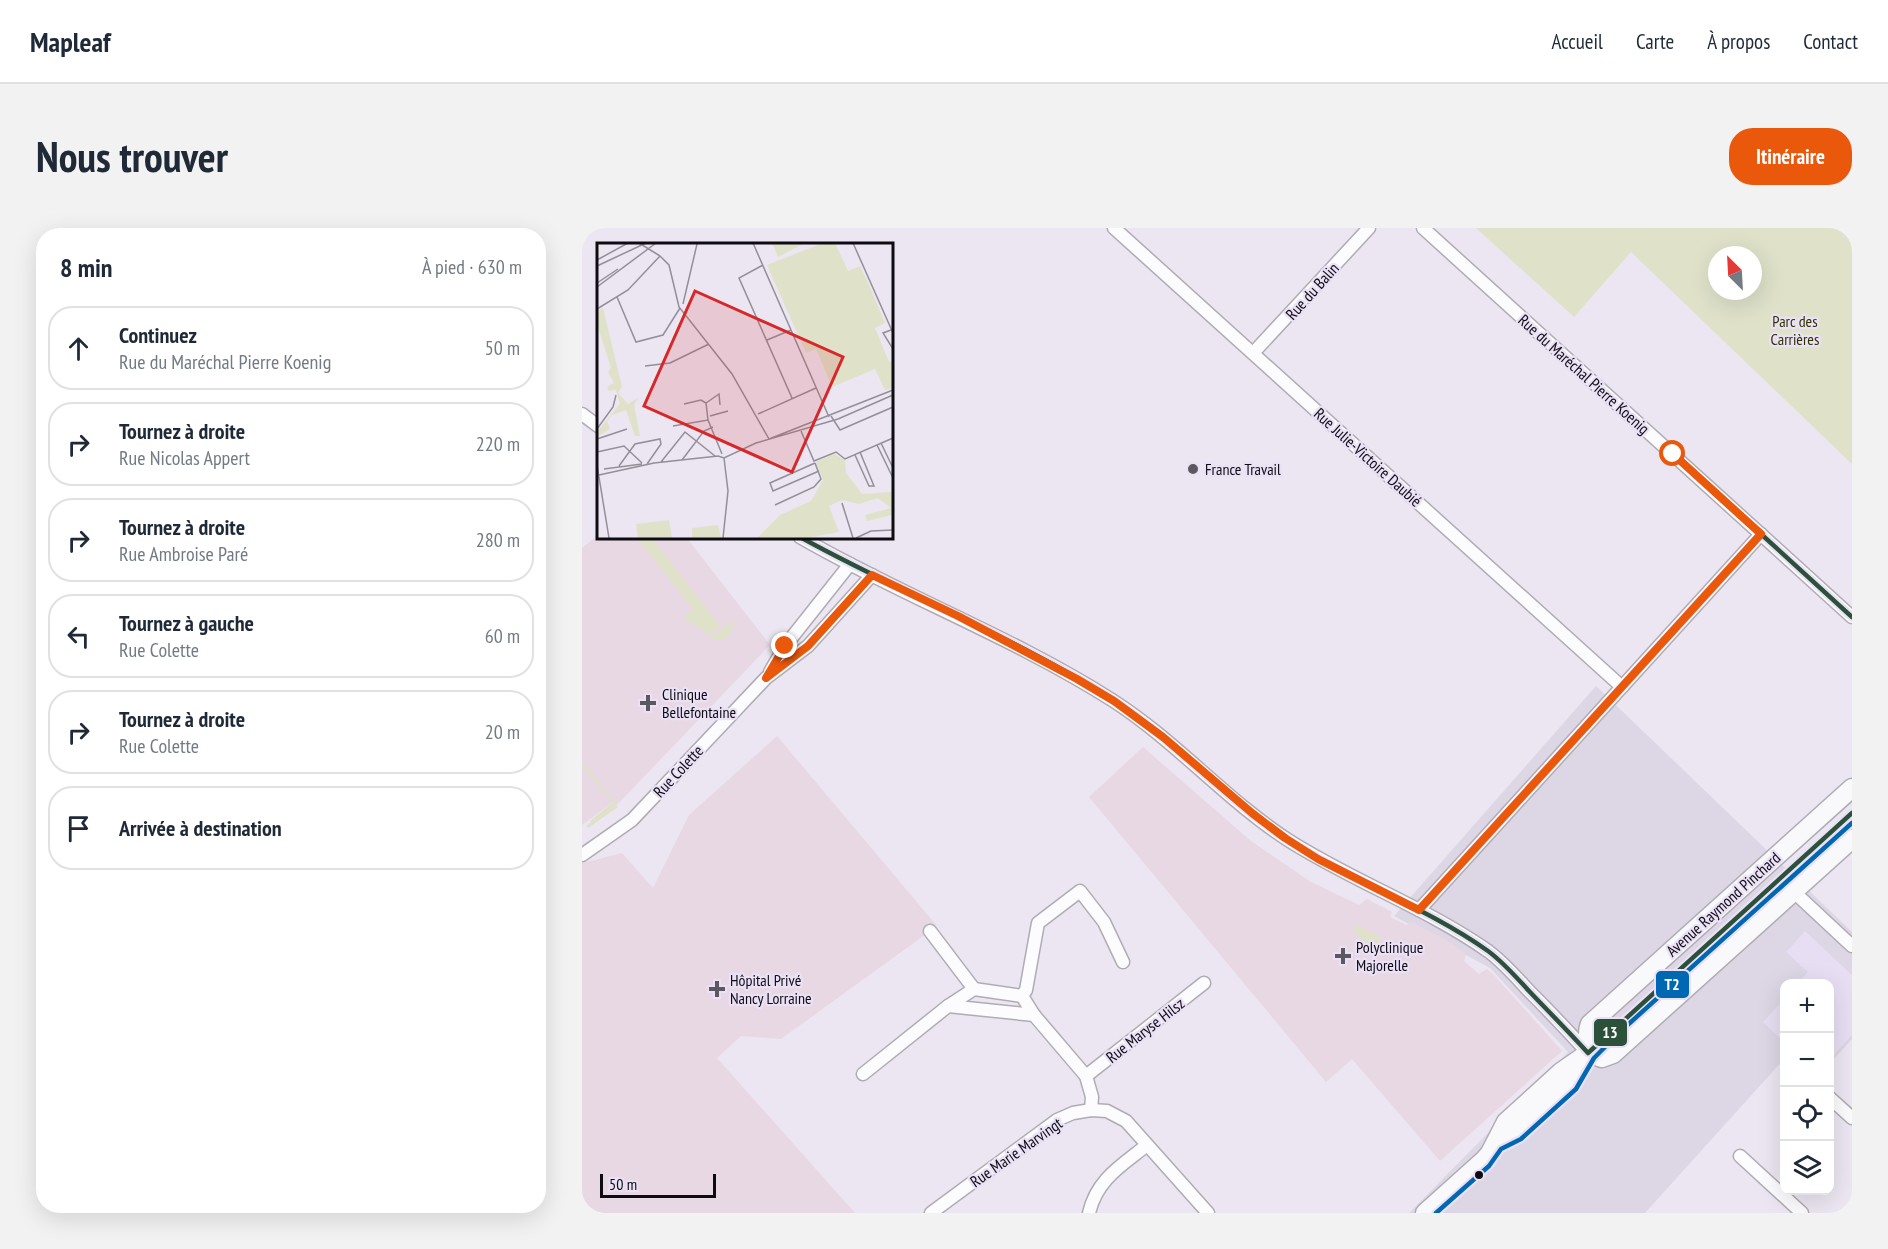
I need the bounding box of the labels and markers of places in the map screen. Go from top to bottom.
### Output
place label: France Travail [1205,459,1281,479]
marker: France Travail [1186,462,1200,476]
place label: Clinique Bellefontaine [662,684,736,722]
marker: Clinique Bellefontaine [639,694,657,712]
place label: Polyclinique Majorelle [1356,937,1423,975]
marker: Polyclinique Majorelle [1334,947,1352,965]
place label: Hôpital Privé Nancy Lorraine [730,970,812,1008]
marker: Hôpital Privé Nancy Lorraine [708,980,726,998]
unlabelled marker [1473,1169,1485,1181]

